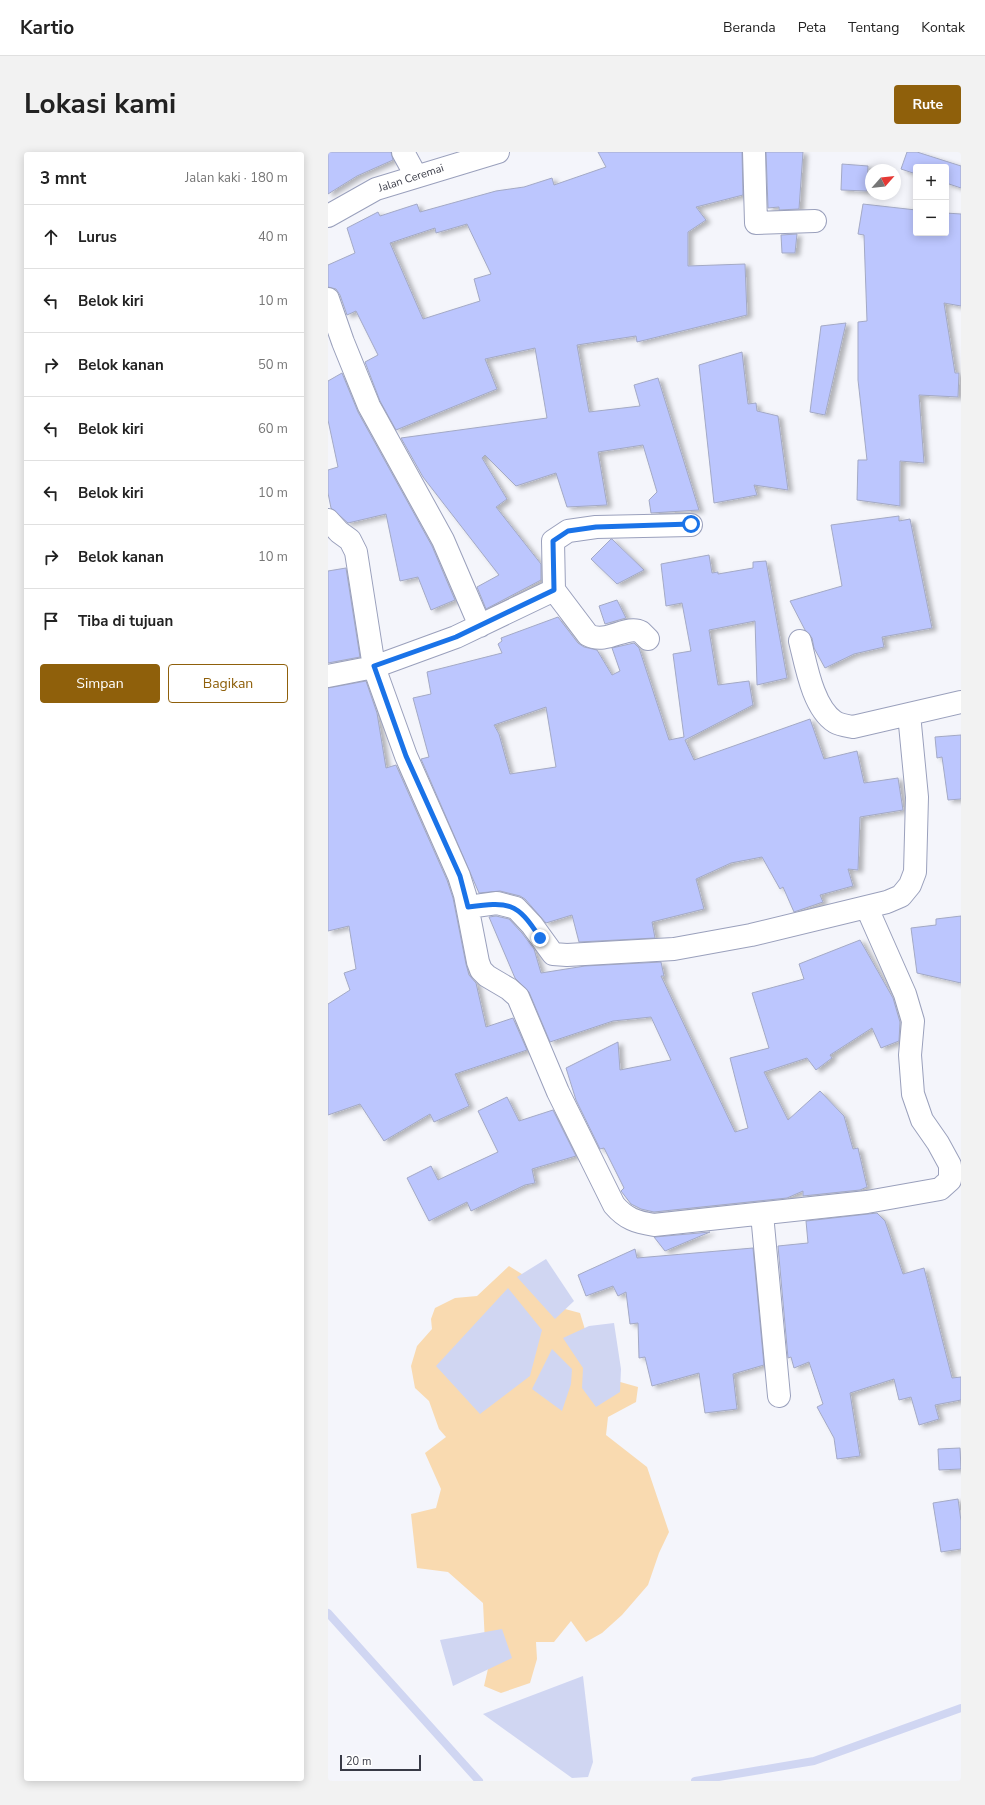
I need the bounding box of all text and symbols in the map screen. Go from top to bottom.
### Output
text: Kartio [20,15,74,41]
text: Beranda [723,18,776,37]
text: Peta [798,18,826,37]
text: Tentang [848,18,899,37]
text: Kontak [921,18,965,37]
text: Lokasi kami [24,85,176,123]
button: Rute [894,85,961,124]
street label: Jalan Ceremai [375,160,446,196]
north arrow [865,164,901,200]
map controls [913,164,949,236]
button: + [913,164,949,200]
text: 3 mnt [40,167,86,190]
text: Jalan kaki · 180 m [185,169,288,187]
button: − [913,200,949,236]
icon: ahead [40,226,62,248]
text: Lurus [78,227,117,247]
text: 40 m [258,228,288,246]
icon: left [40,290,62,312]
text: Belok kiri [78,291,143,311]
text: 10 m [258,292,288,310]
icon: right [40,354,62,376]
text: Belok kanan [78,355,164,375]
text: 50 m [258,356,288,374]
icon: left [40,418,62,440]
text: Belok kiri [78,419,143,439]
text: 60 m [258,420,288,438]
icon: left [40,482,62,504]
text: Belok kiri [78,483,143,503]
text: 10 m [258,484,288,502]
route start [682,515,700,533]
icon: right [40,546,62,568]
text: Belok kanan [78,547,164,567]
text: 10 m [258,548,288,566]
icon: arrive [40,610,62,632]
text: Tiba di tujuan [78,611,173,631]
button: Simpan [40,664,160,703]
button: Bagikan [168,664,288,703]
route end [531,929,549,947]
scale bar [340,1753,421,1772]
text: 20 m [346,1754,371,1769]

